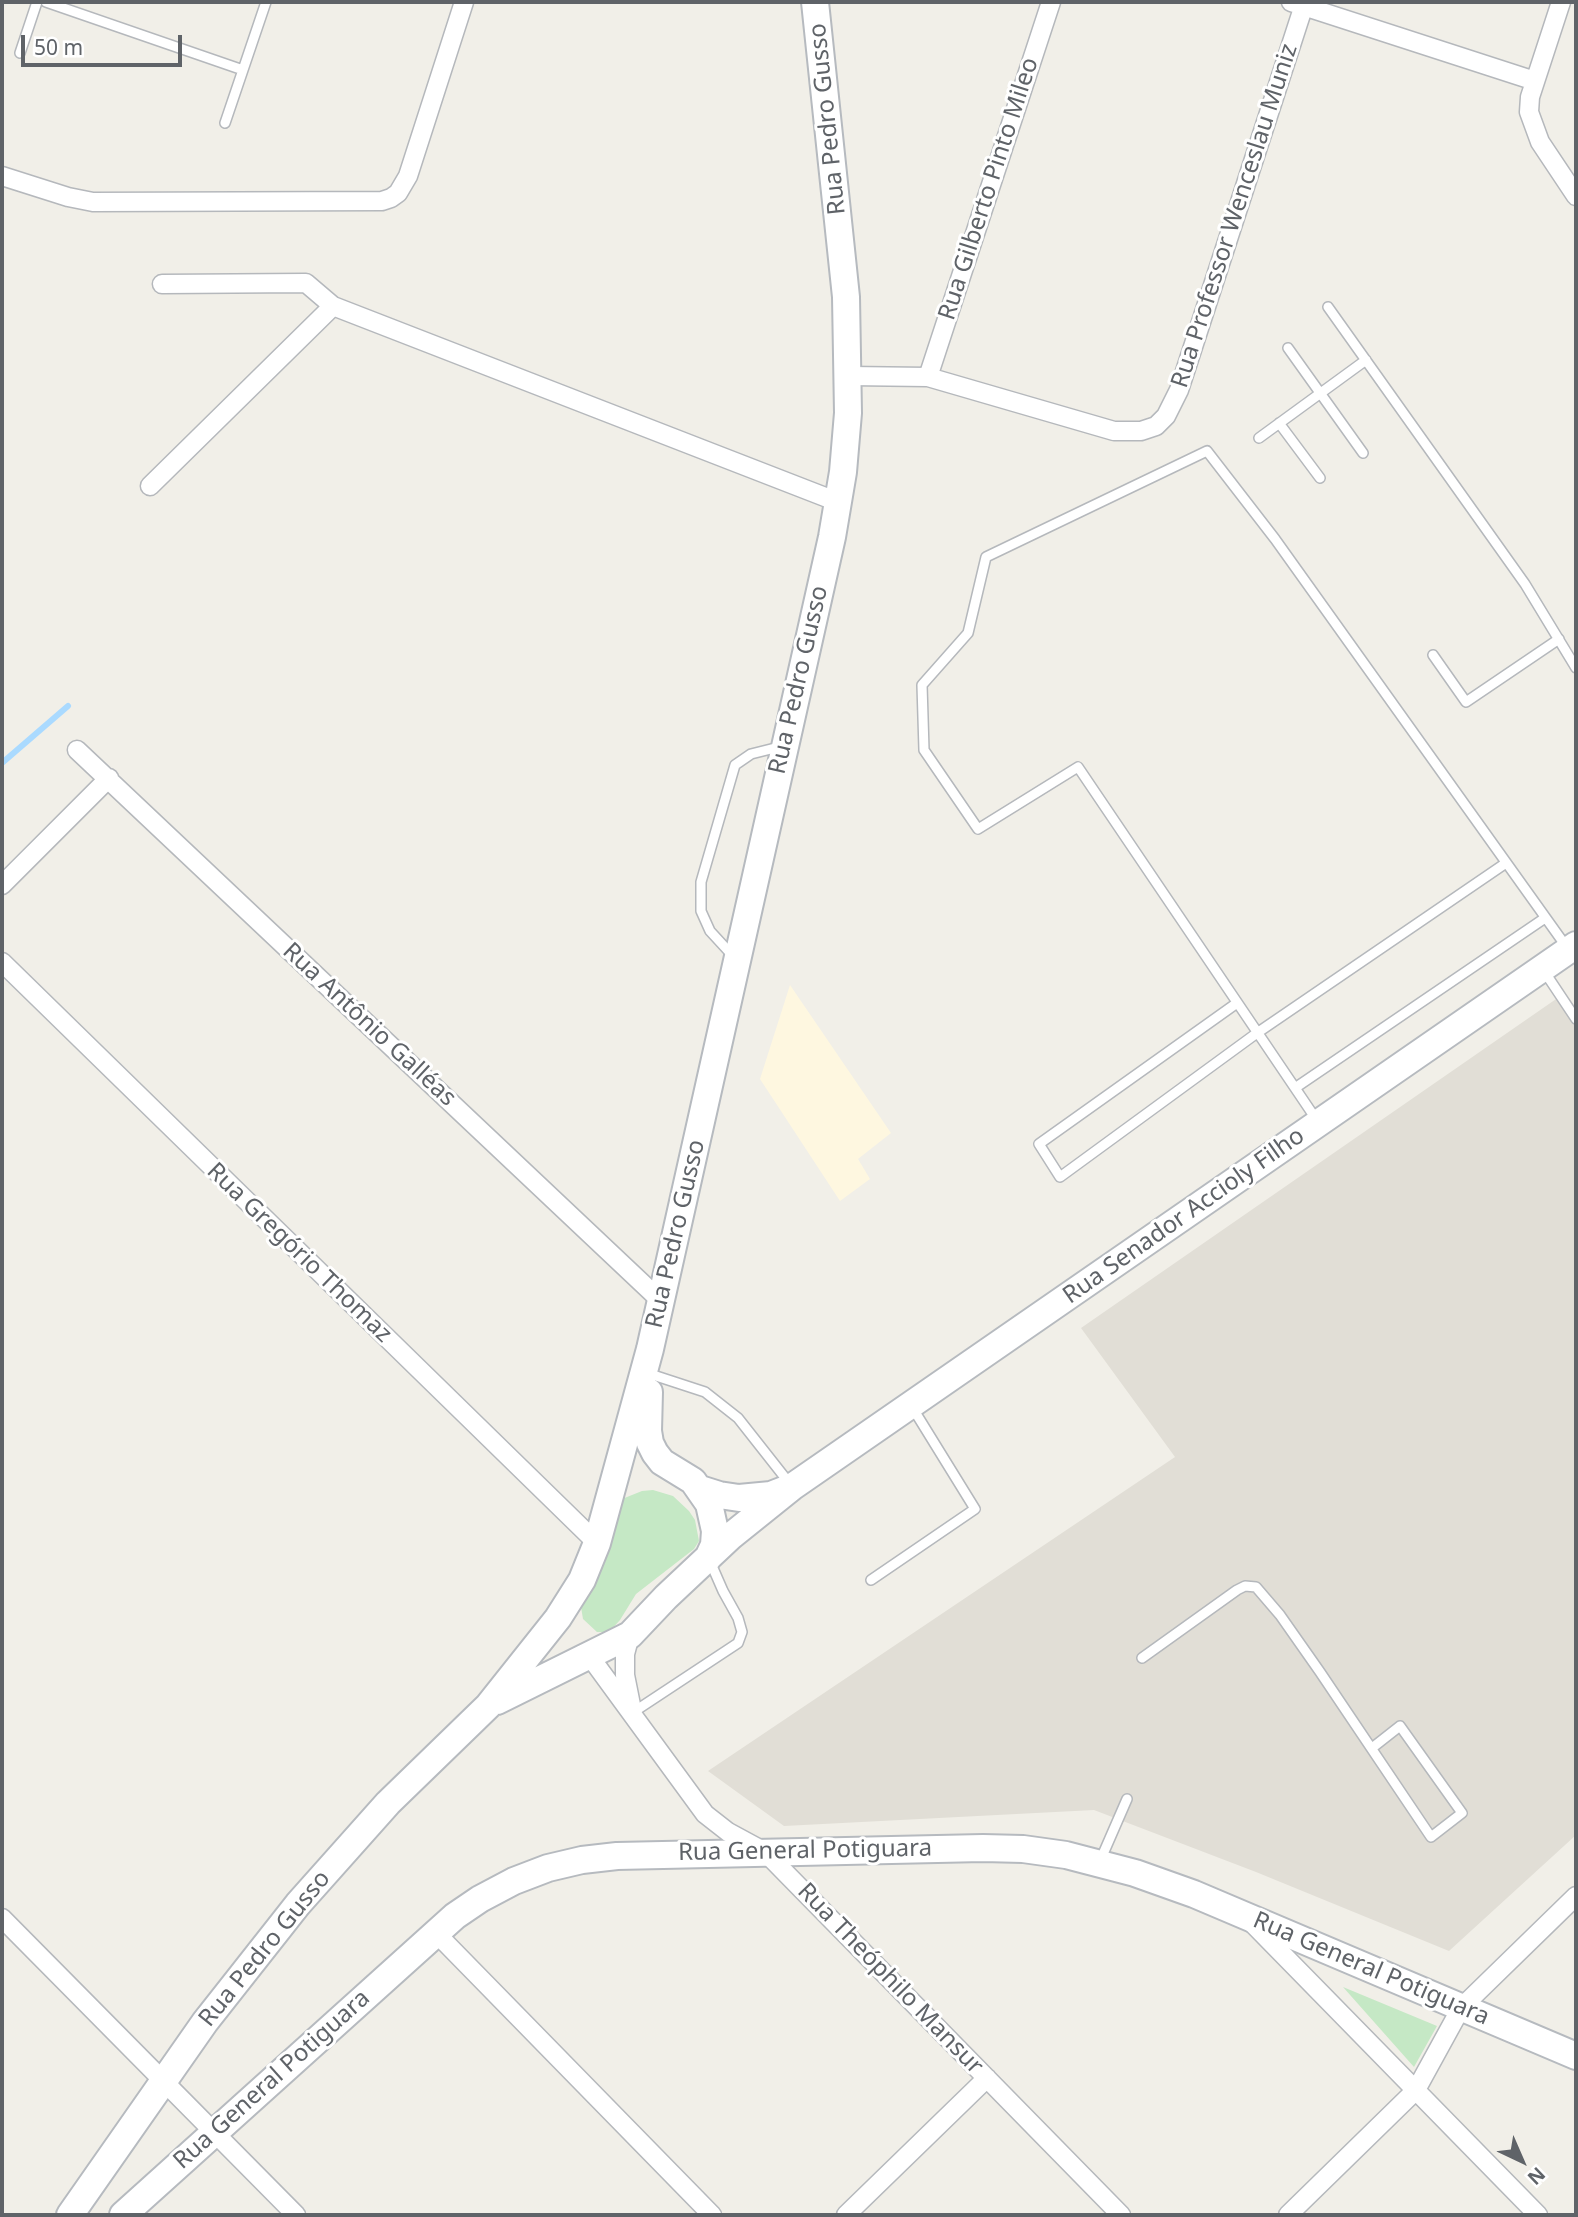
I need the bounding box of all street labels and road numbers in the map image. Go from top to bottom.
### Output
street label: Rua Pedro Gusso [804,22,852,216]
street label: Rua Professor Wenceslau Muniz [1166,40,1304,392]
street label: Rua Gilberto Pinto Mileo [933,54,1045,324]
street label: Rua Pedro Gusso [763,583,835,777]
street label: Rua Antônio Galléas [276,937,462,1113]
street label: Rua Senador Accioly Filho [1058,1122,1310,1310]
street label: Rua Pedro Gusso [640,1137,712,1331]
street label: Rua Gregório Thomaz [201,1157,397,1349]
street label: Rua General Potiguara [678,1834,932,1868]
street label: Rua Pedro Gusso [193,1865,337,2033]
street label: Rua Theóphilo Mansur [791,1877,989,2081]
street label: Rua General Potiguara [1248,1906,1494,2032]
street label: Rua General Potiguara [168,1984,376,2176]

